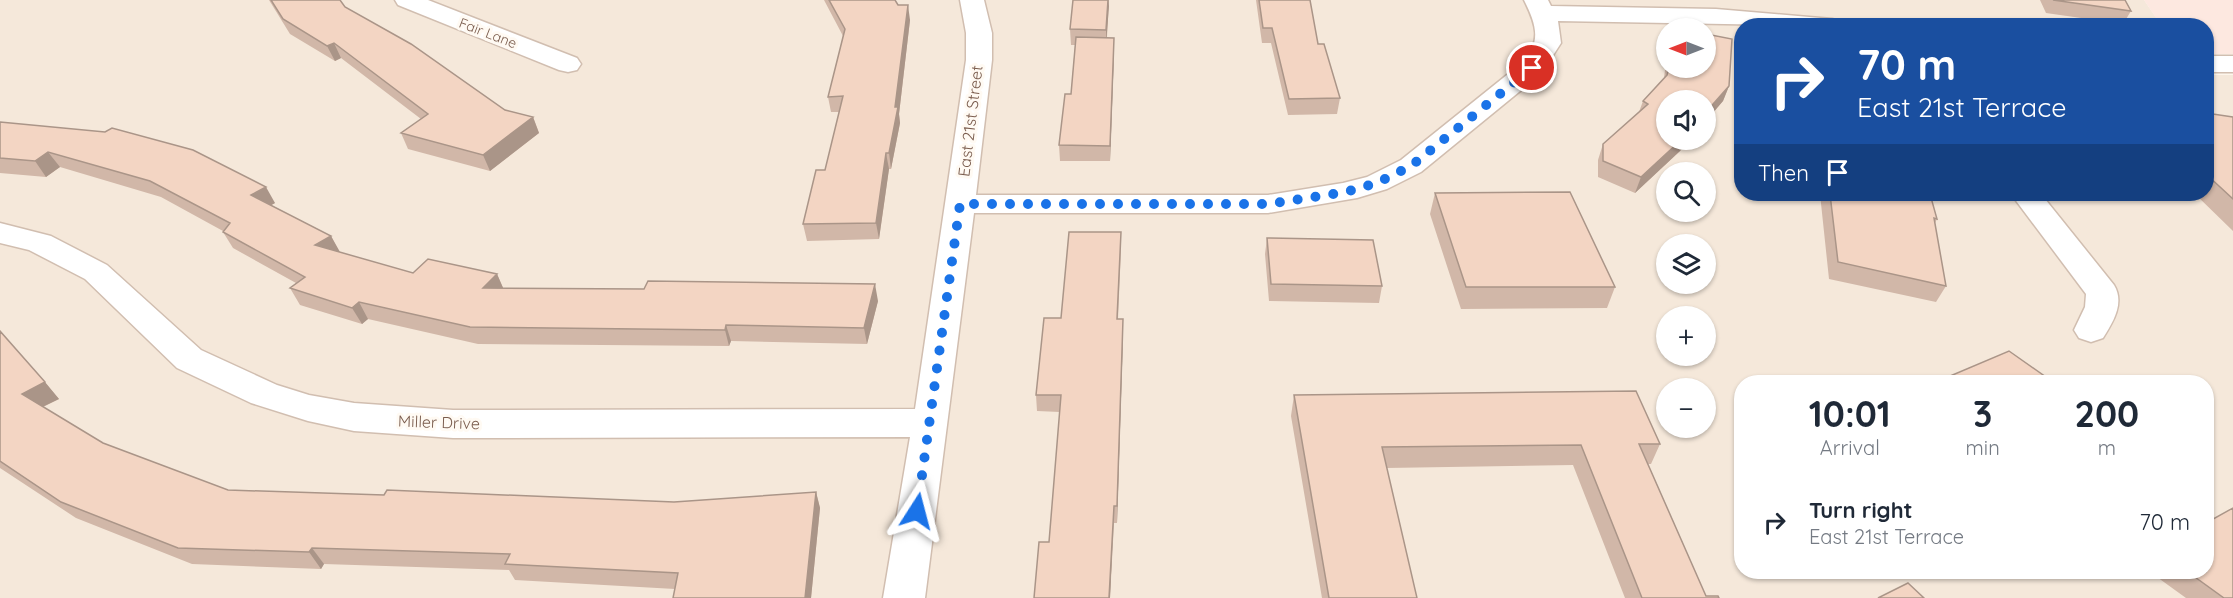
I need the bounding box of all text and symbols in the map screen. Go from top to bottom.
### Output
street label: Fair Lane [457,14,519,52]
north arrow [1656,18,1716,78]
map controls [1656,18,1716,438]
text: 70 m [1857,38,1956,91]
pin [1506,42,1557,93]
icon: right [1758,42,1836,120]
icon: arrive [1515,51,1548,84]
street label: East 21st Street [953,64,987,178]
button: sound [1656,90,1716,150]
text: East 21st Terrace [1857,90,2066,124]
icon: arrive [1821,156,1854,189]
text: Then [1758,159,1809,187]
button: search [1656,162,1716,222]
button: layers [1656,234,1716,294]
button: + [1656,306,1716,366]
button: − [1656,378,1716,438]
text: 10:01 [1809,391,1891,436]
text: 3 [1973,391,1992,436]
text: 200 [2074,391,2139,436]
street label: Miller Drive [398,411,480,433]
text: Arrival [1820,435,1880,460]
text: min [1966,435,2000,460]
text: m [2098,435,2116,460]
position arrow [885,479,949,543]
text: Turn right [1809,496,1913,524]
icon: right [1758,506,1791,539]
text: 70 m [2140,508,2190,536]
text: East 21st Terrace [1809,524,1964,549]

